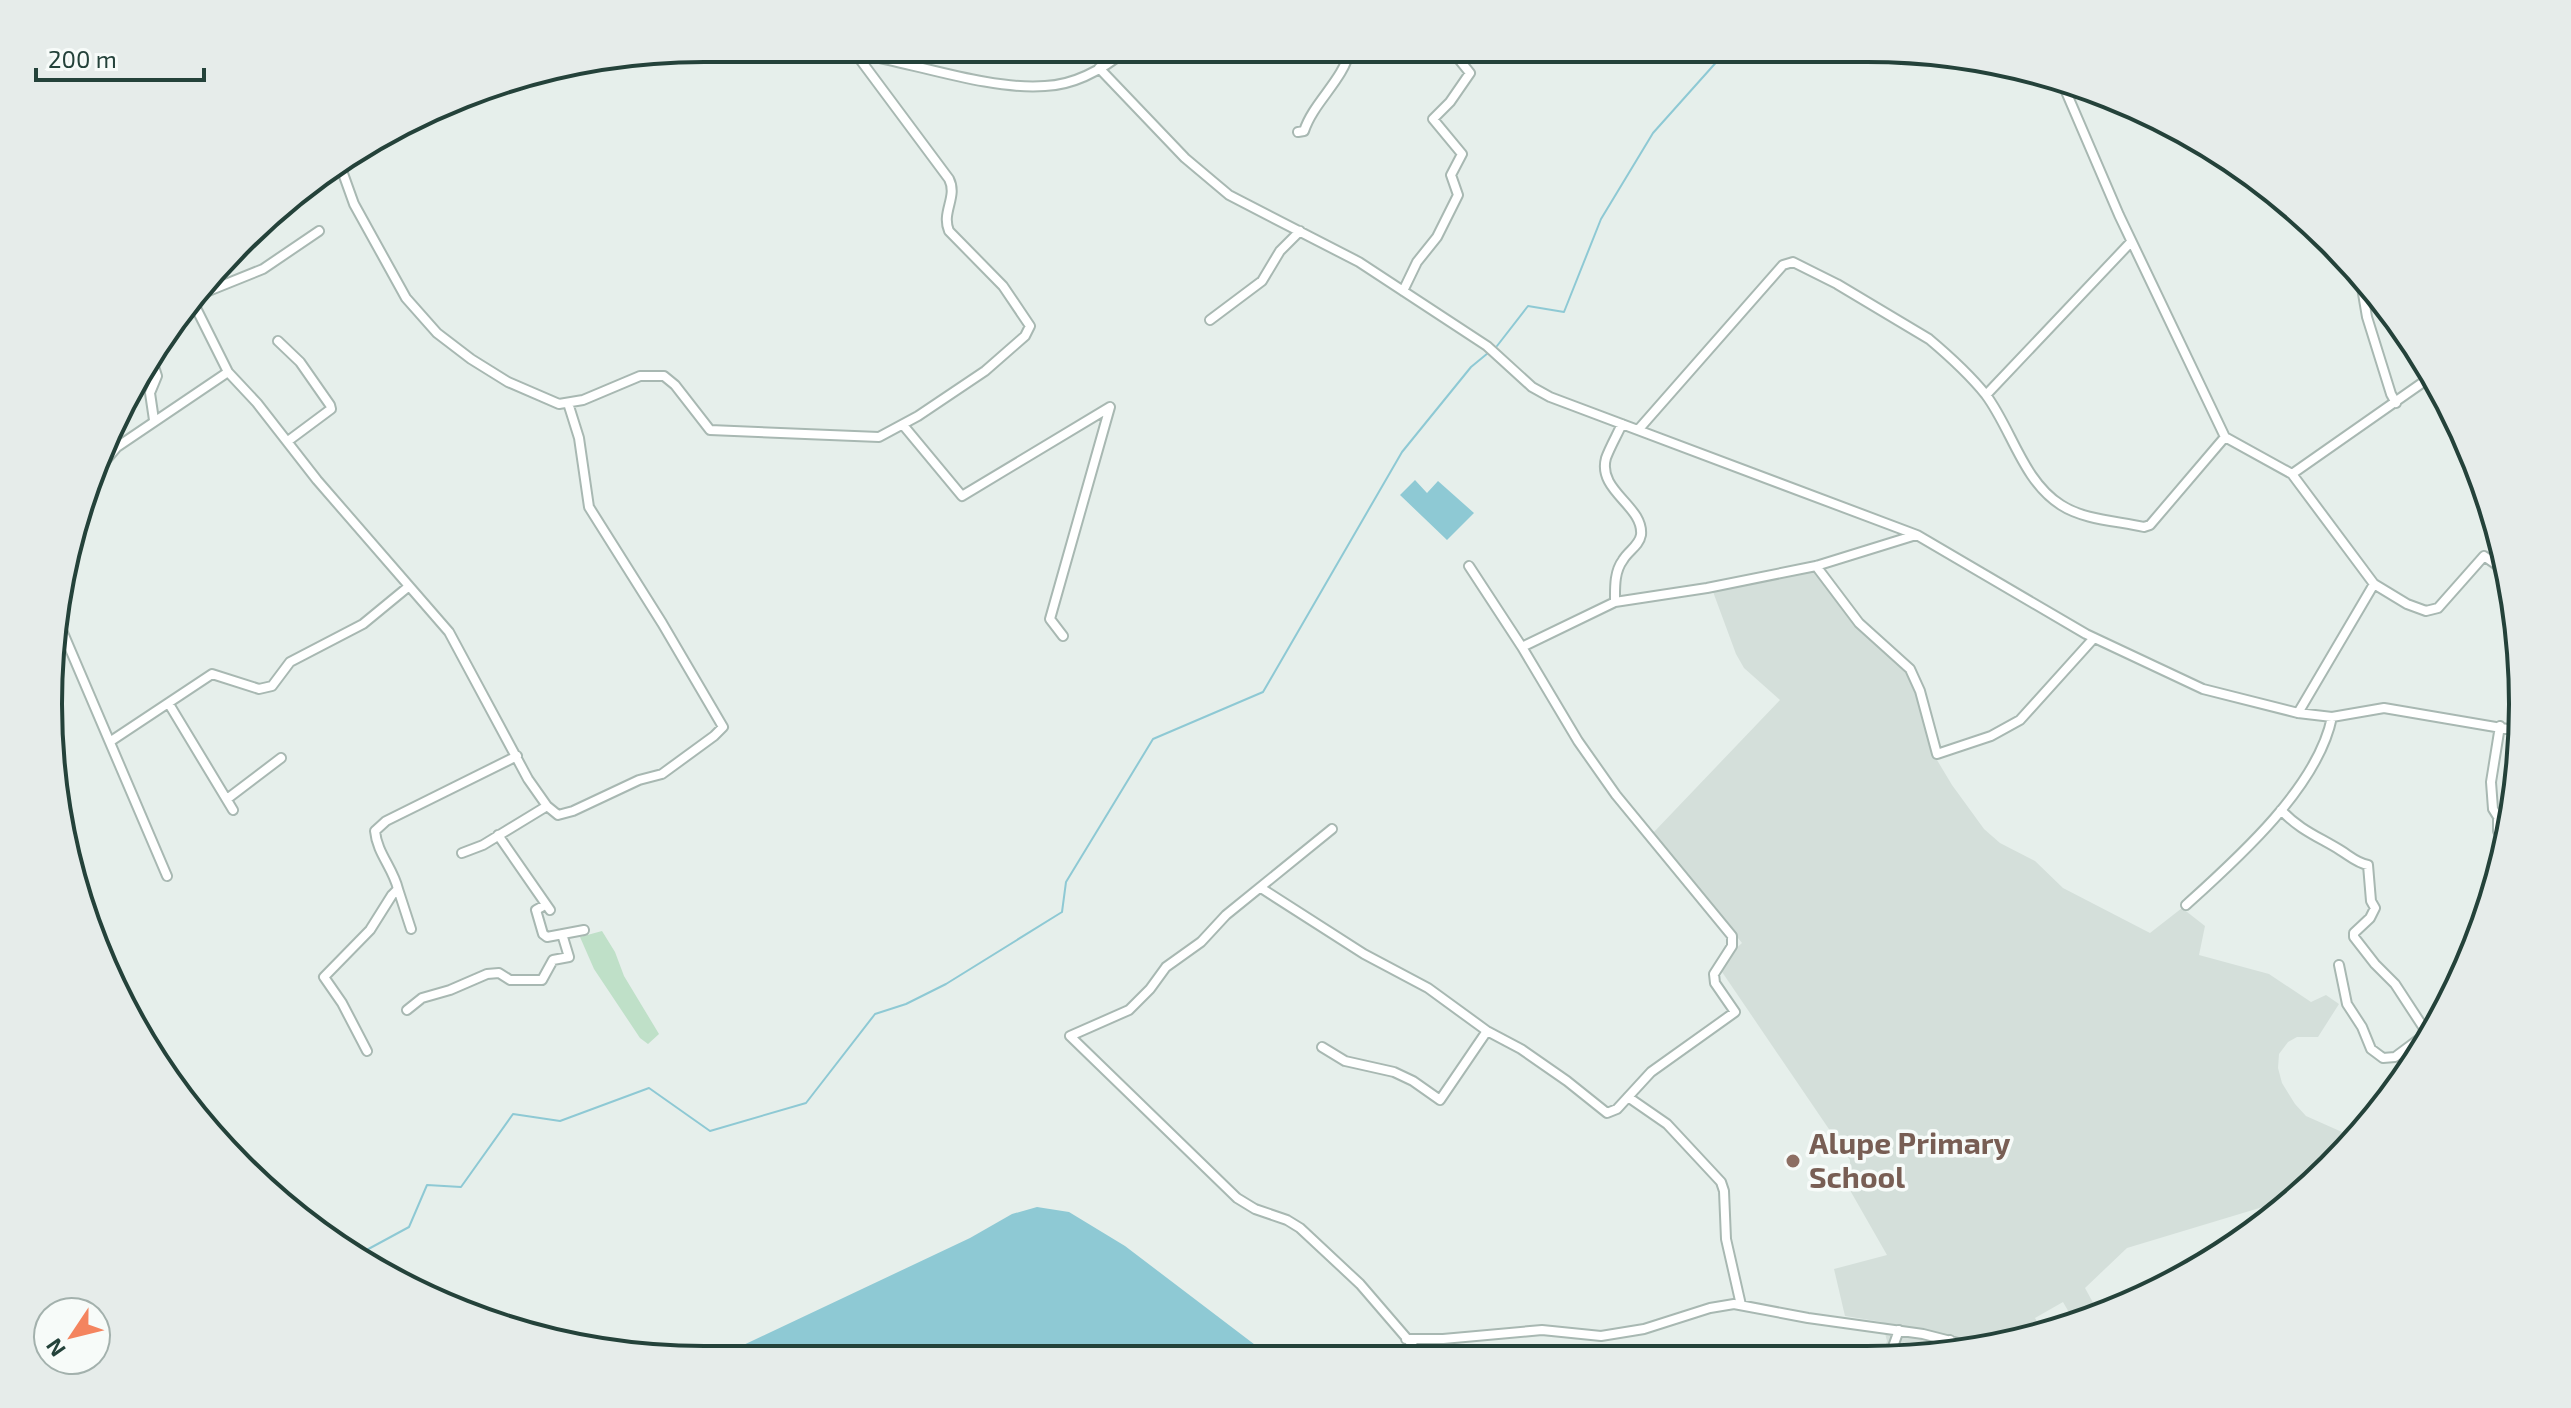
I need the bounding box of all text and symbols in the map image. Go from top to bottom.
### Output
scale bar [36,32,204,82]
text: 200 m [48,44,117,73]
place label: Alupe Primary School [1809,1124,2011,1194]
marker: Alupe Primary School [1784,1152,1802,1170]
north arrow [32,1296,112,1376]
text: N [40,1334,70,1362]

